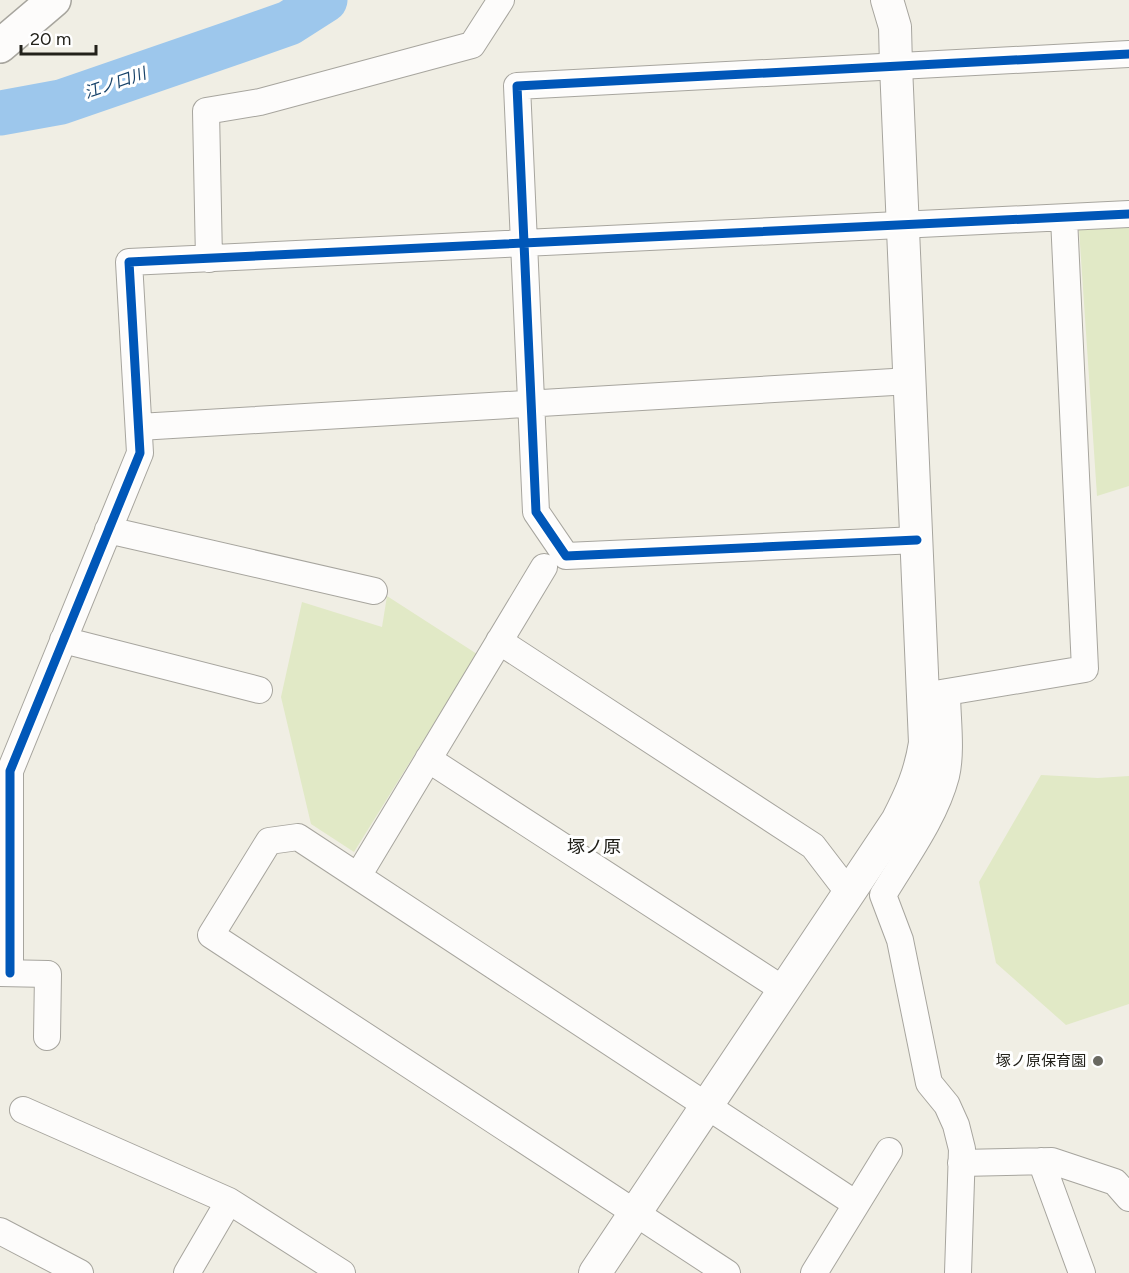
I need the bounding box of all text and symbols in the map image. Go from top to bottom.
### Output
scale bar [21,18,96,56]
text: 20 m [30,28,71,50]
water label: 江ノ口川 [82,63,150,102]
district label: 塚ノ原 [567,836,621,858]
place label: 塚ノ原保育園 [996,1052,1086,1070]
marker: 塚ノ原保育園 [1091,1054,1105,1068]

